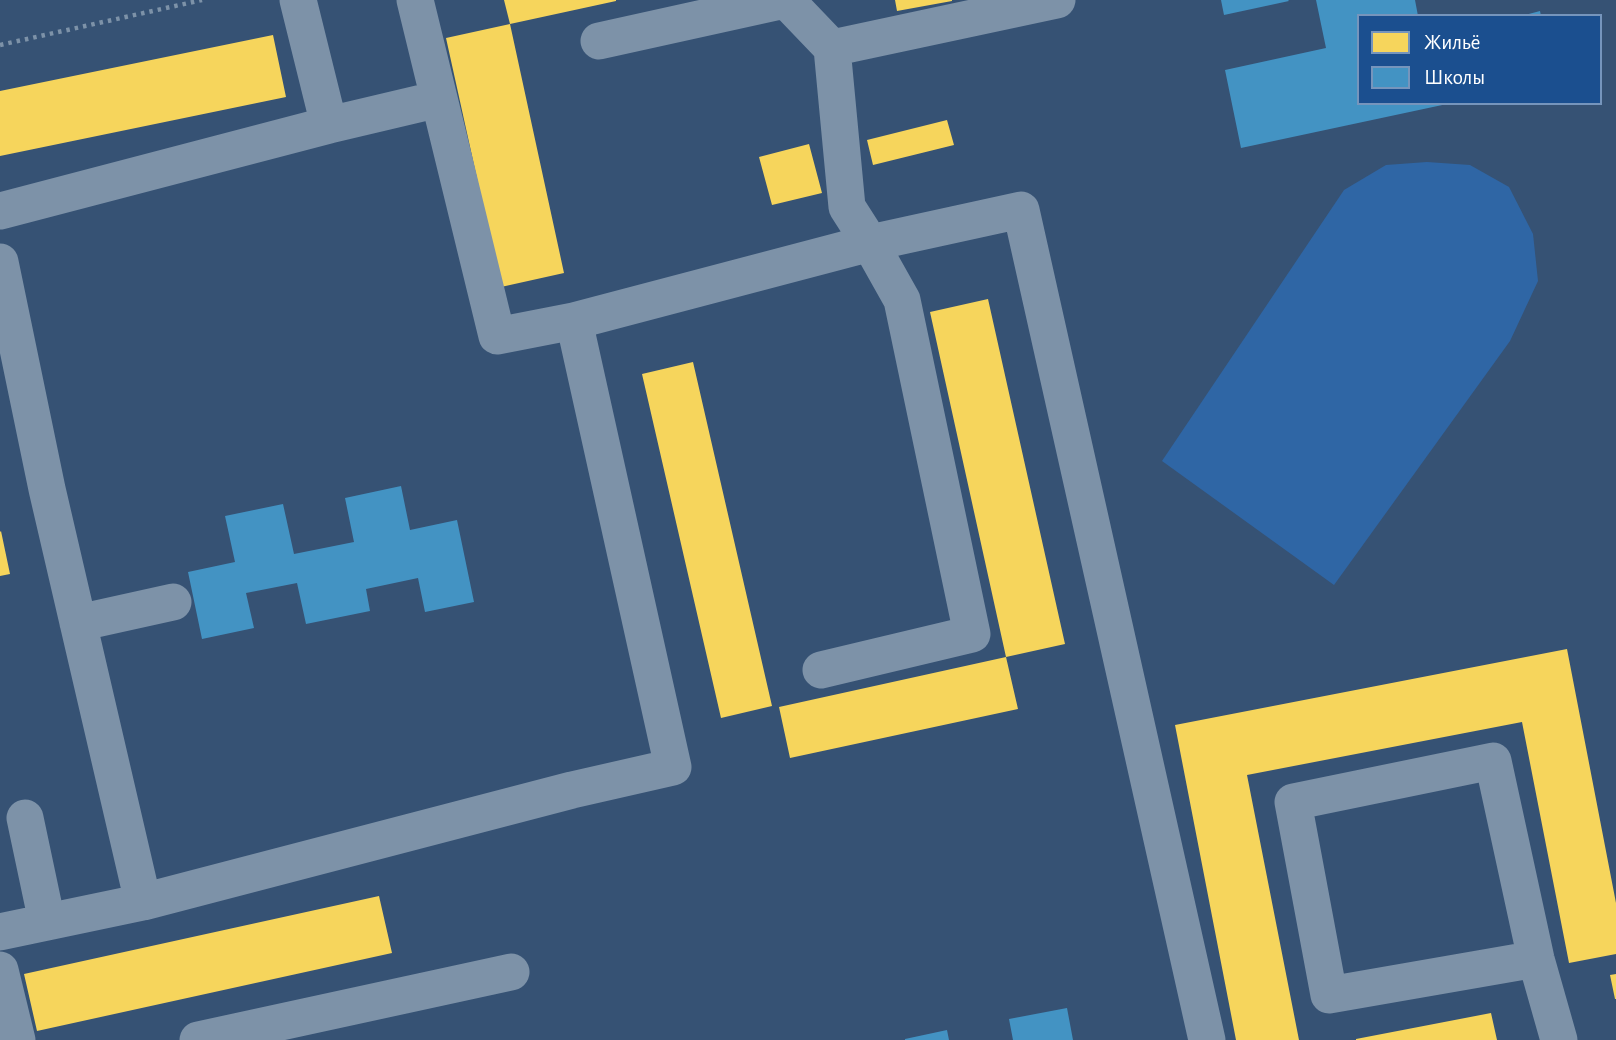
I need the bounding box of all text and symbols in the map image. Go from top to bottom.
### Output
legend [1357,14,1602,105]
text: Жильё [1424,32,1480,53]
text: Школы [1424,67,1485,88]

